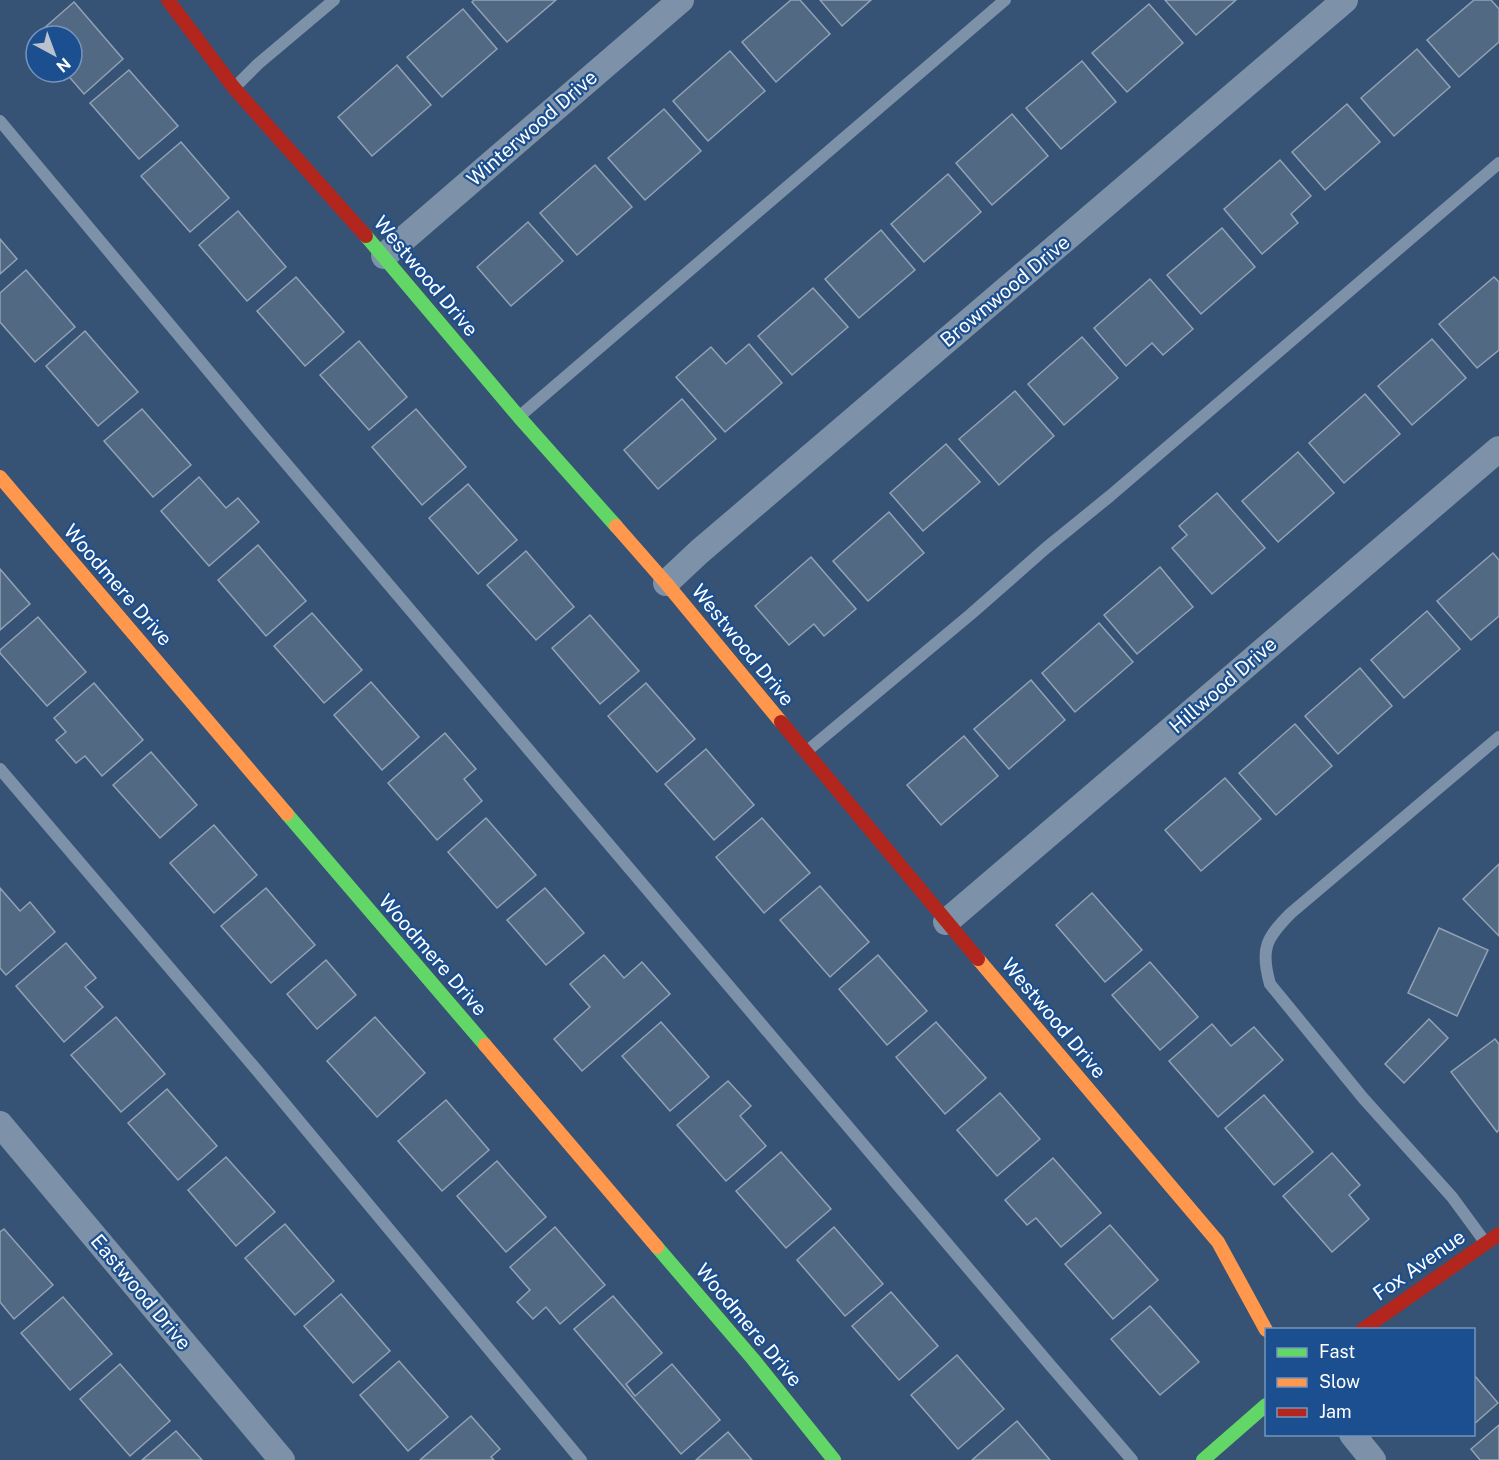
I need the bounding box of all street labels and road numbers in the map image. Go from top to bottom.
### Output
street label: Winterwood Drive [462,65,602,191]
street label: Westwood Drive [369,211,483,341]
street label: Brownwood Drive [935,230,1075,352]
street label: Woodmere Drive [59,519,177,651]
street label: Westwood Drive [687,579,799,711]
street label: Hillwood Drive [1164,632,1282,738]
street label: Woodmere Drive [374,889,492,1021]
street label: Westwood Drive [997,953,1111,1083]
street label: Fox Avenue [1368,1224,1470,1306]
street label: Eastwood Drive [86,1229,196,1355]
street label: Woodmere Drive [691,1259,807,1391]

